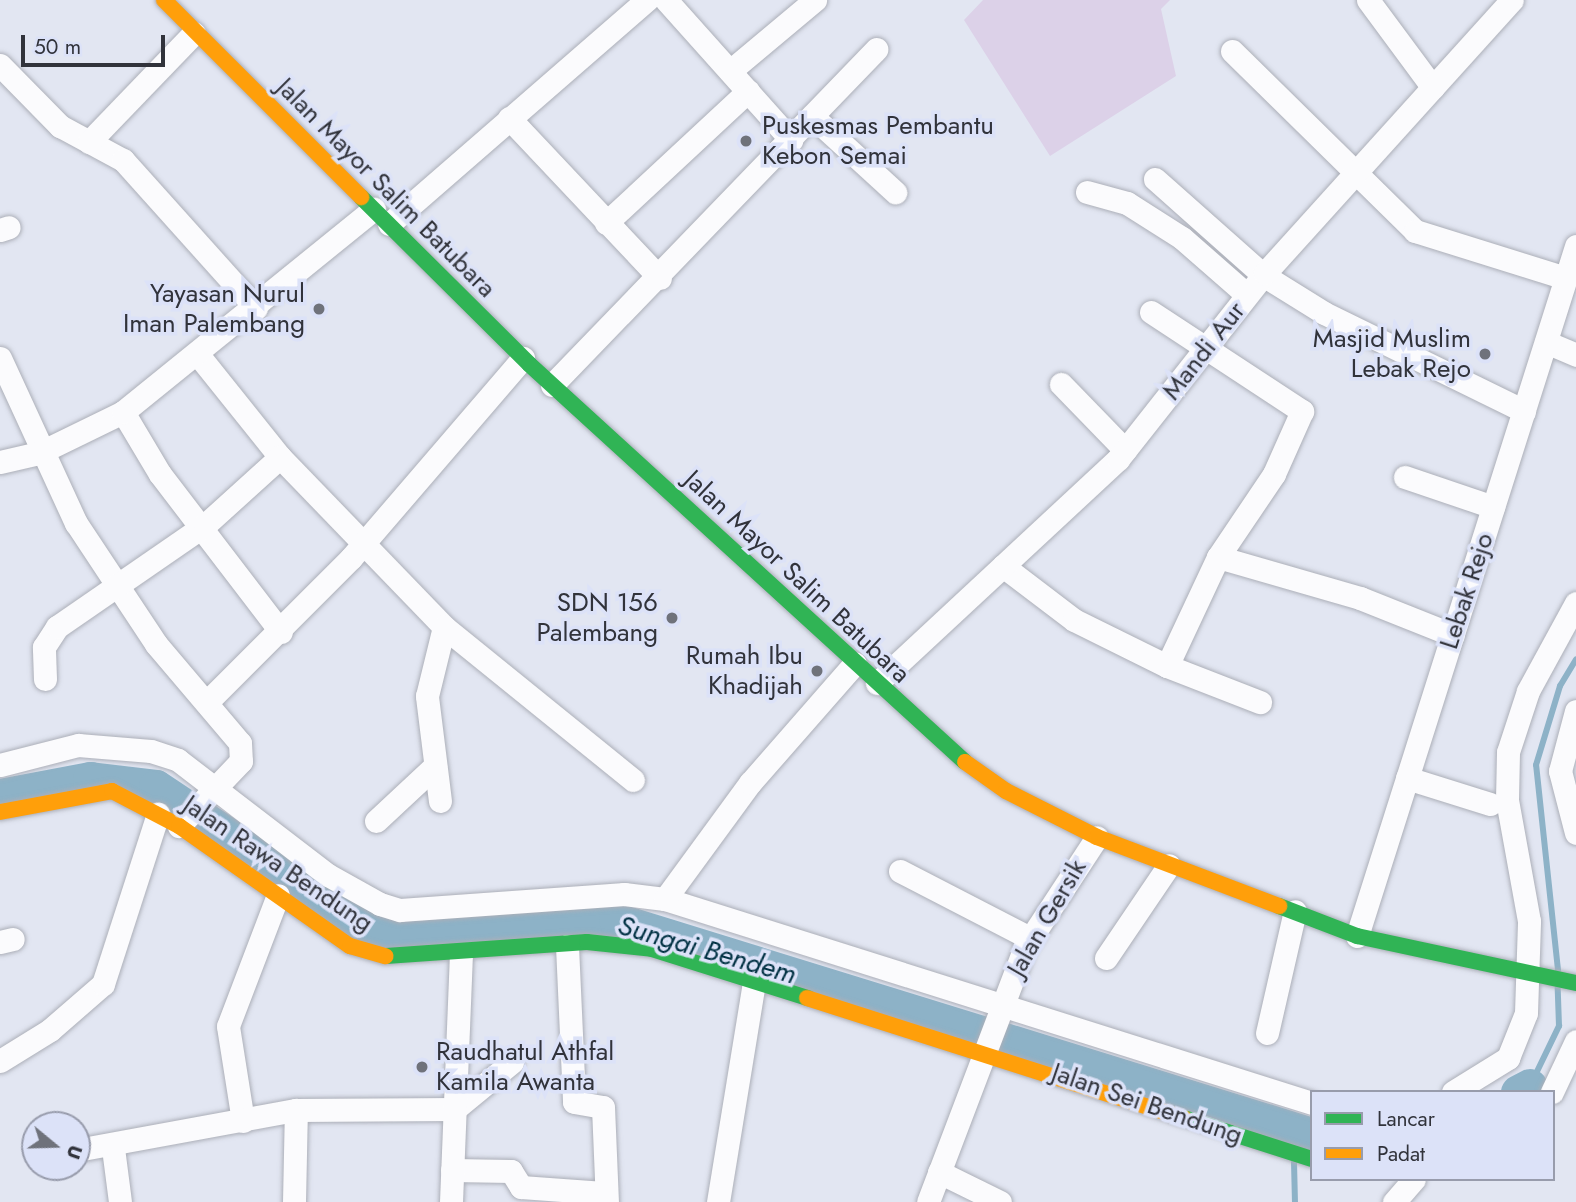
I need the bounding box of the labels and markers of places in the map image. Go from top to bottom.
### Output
place label: Puskesmas Pembantu Kebon Semai [762,110,994,172]
marker: Puskesmas Pembantu Kebon Semai [736,131,756,151]
place label: Yayasan Nurul Iman Palembang [123,278,305,340]
marker: Yayasan Nurul Iman Palembang [311,301,327,317]
place label: Masjid Muslim Lebak Rejo [1313,323,1471,384]
marker: Masjid Muslim Lebak Rejo [1477,346,1493,362]
place label: SDN 156 Palembang [537,587,658,648]
marker: SDN 156 Palembang [664,610,680,626]
place label: Rumah Ibu Khadijah [686,640,803,702]
marker: Rumah Ibu Khadijah [809,663,825,679]
place label: Raudhatul Athfal Kamila Awanta [436,1036,614,1098]
marker: Raudhatul Athfal Kamila Awanta [414,1059,430,1075]

